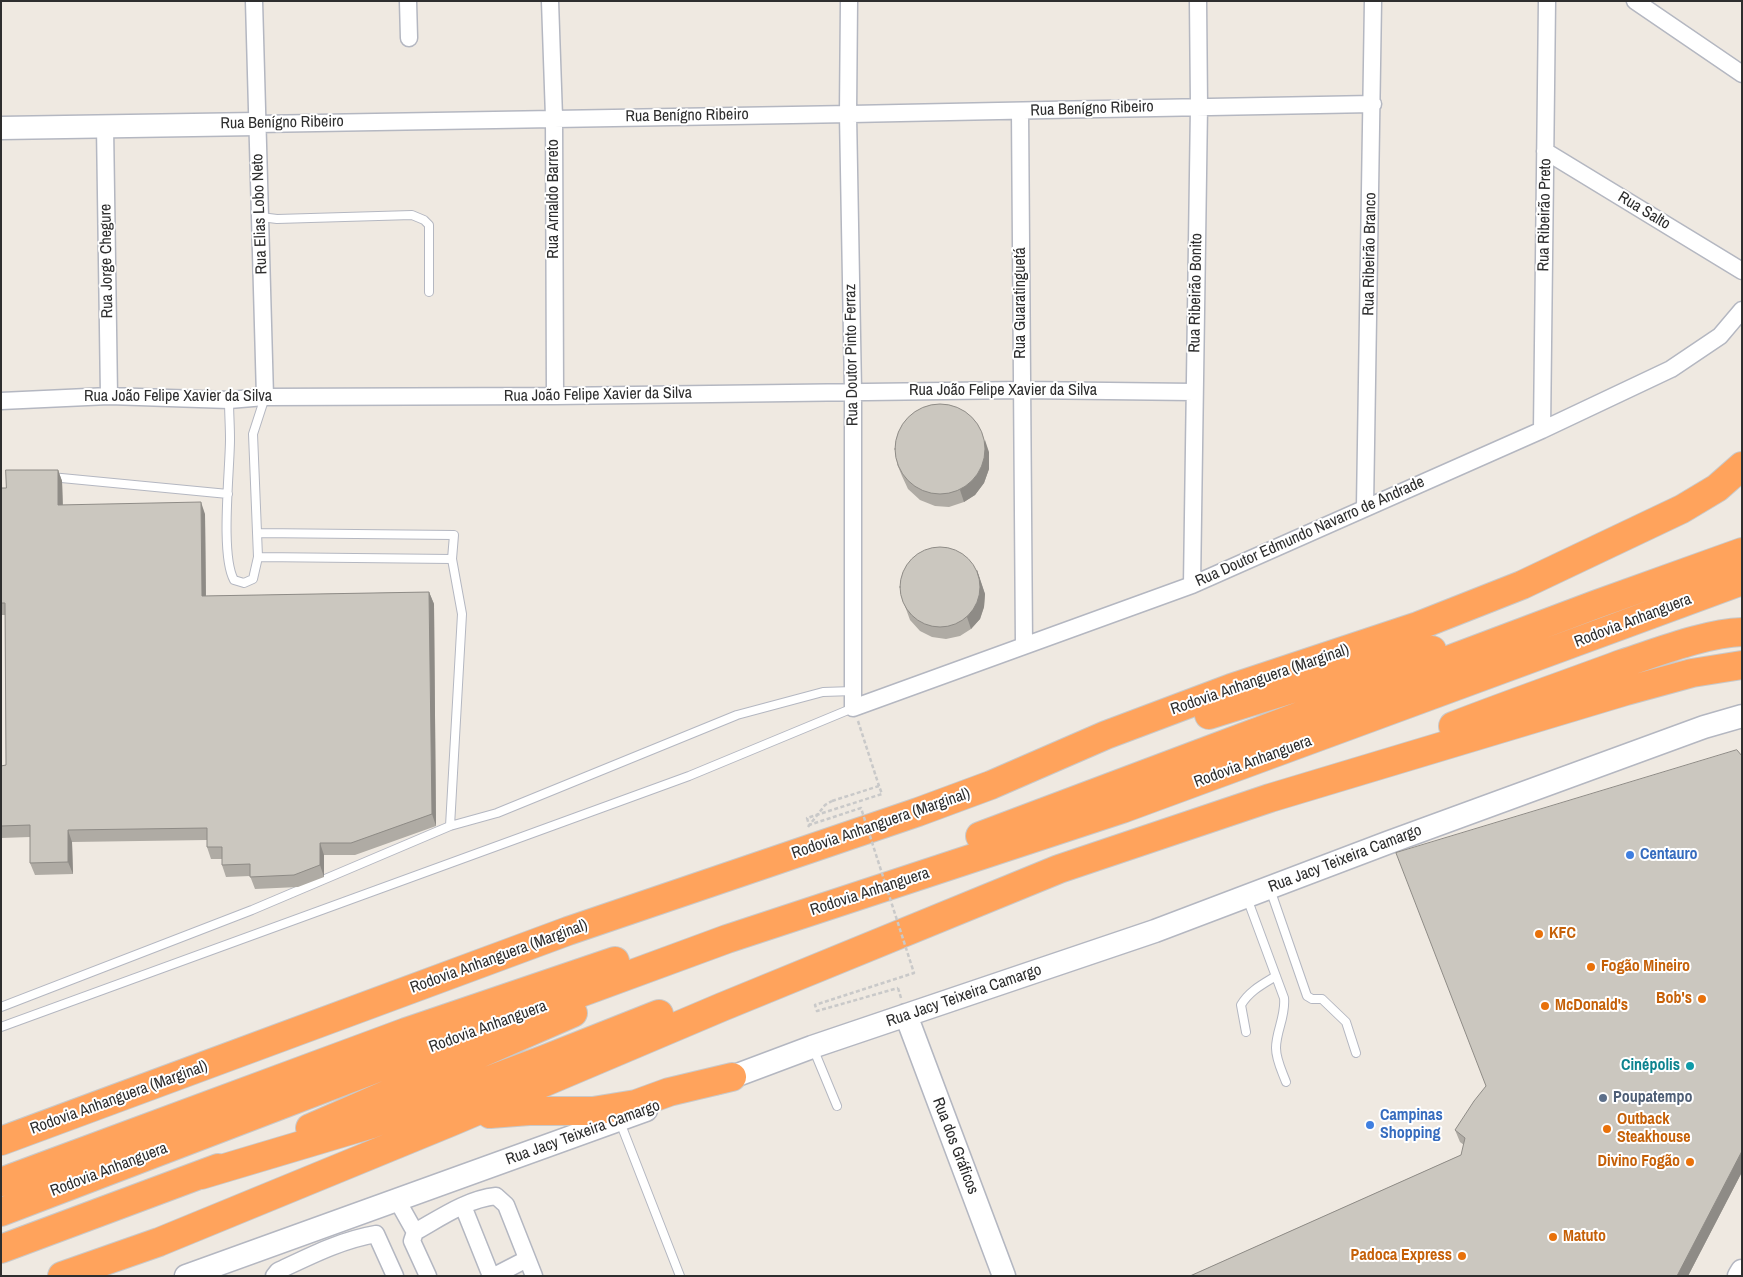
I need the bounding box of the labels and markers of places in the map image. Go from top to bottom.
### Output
place label: Centauro [1640,845,1698,865]
marker: Centauro [1624,849,1636,861]
place label: KFC [1549,924,1576,944]
marker: KFC [1533,928,1545,940]
place label: Fogão Mineiro [1601,957,1690,977]
marker: Fogão Mineiro [1585,961,1597,973]
place label: Bob's [1656,989,1692,1009]
marker: Bob's [1696,993,1708,1005]
place label: McDonald's [1555,996,1628,1016]
marker: McDonald's [1539,1000,1551,1012]
place label: Cinépolis [1621,1056,1680,1076]
marker: Cinépolis [1684,1060,1696,1072]
place label: Poupatempo [1613,1088,1692,1108]
marker: Poupatempo [1597,1092,1609,1104]
place label: Campinas Shopping [1380,1106,1443,1144]
place label: Outback Steakhouse [1617,1110,1691,1148]
marker: Campinas Shopping [1364,1119,1376,1131]
marker: Outback Steakhouse [1601,1123,1613,1135]
place label: Divino Fogão [1598,1152,1680,1172]
marker: Divino Fogão [1684,1156,1696,1168]
place label: Matuto [1563,1227,1606,1247]
marker: Matuto [1547,1231,1559,1243]
place label: Padoca Express [1351,1246,1452,1266]
marker: Padoca Express [1456,1250,1468,1262]

